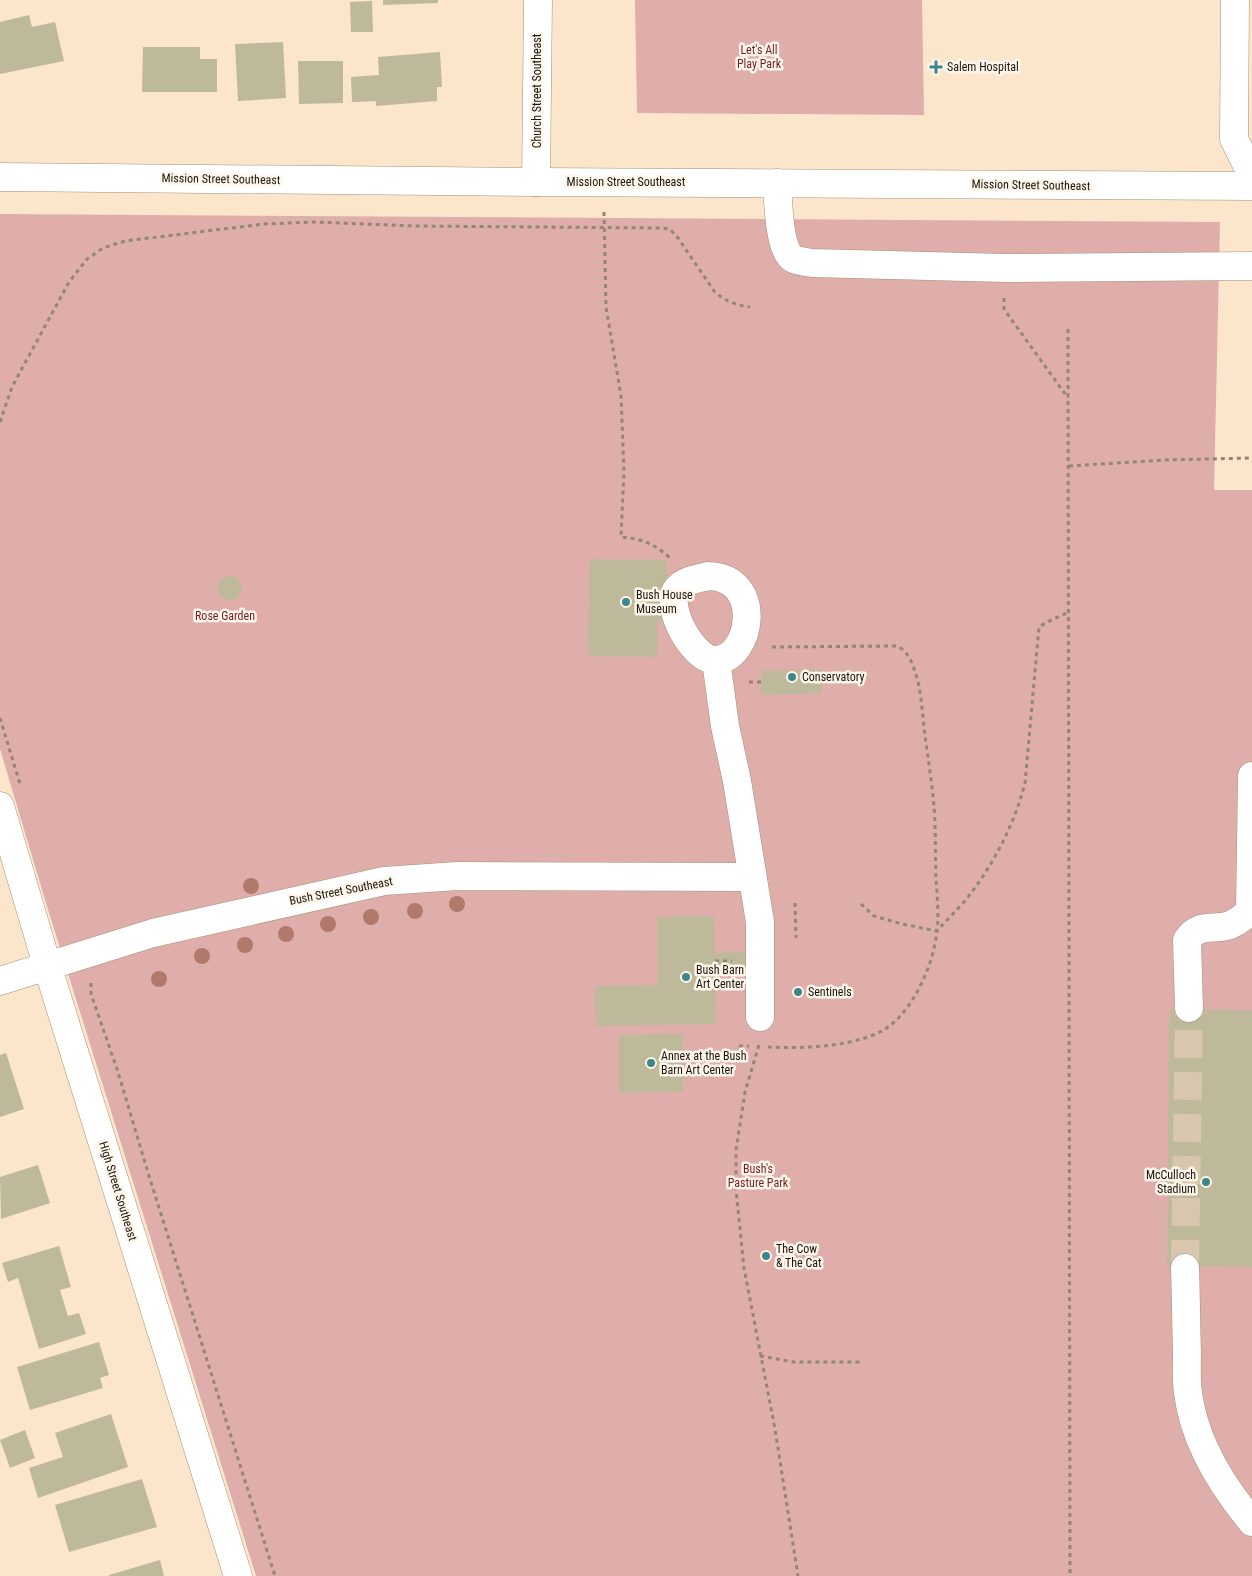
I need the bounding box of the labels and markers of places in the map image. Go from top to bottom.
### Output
marker: Salem Hospital [929,60,943,74]
place label: Salem Hospital [947,60,1019,74]
place label: Bush House Museum [636,588,693,616]
marker: Bush House Museum [620,596,632,608]
place label: Conservatory [802,670,865,684]
marker: Conservatory [786,671,798,683]
place label: Bush Barn Art Center [696,963,745,991]
marker: Bush Barn Art Center [680,971,692,983]
place label: Sentinels [808,985,852,999]
marker: Sentinels [792,986,804,998]
place label: Annex at the Bush Barn Art Center [661,1049,747,1077]
marker: Annex at the Bush Barn Art Center [645,1057,657,1069]
place label: McCulloch Stadium [1146,1168,1196,1196]
marker: McCulloch Stadium [1200,1176,1212,1188]
place label: The Cow & The Cat [776,1242,822,1270]
marker: The Cow & The Cat [760,1250,772,1262]

